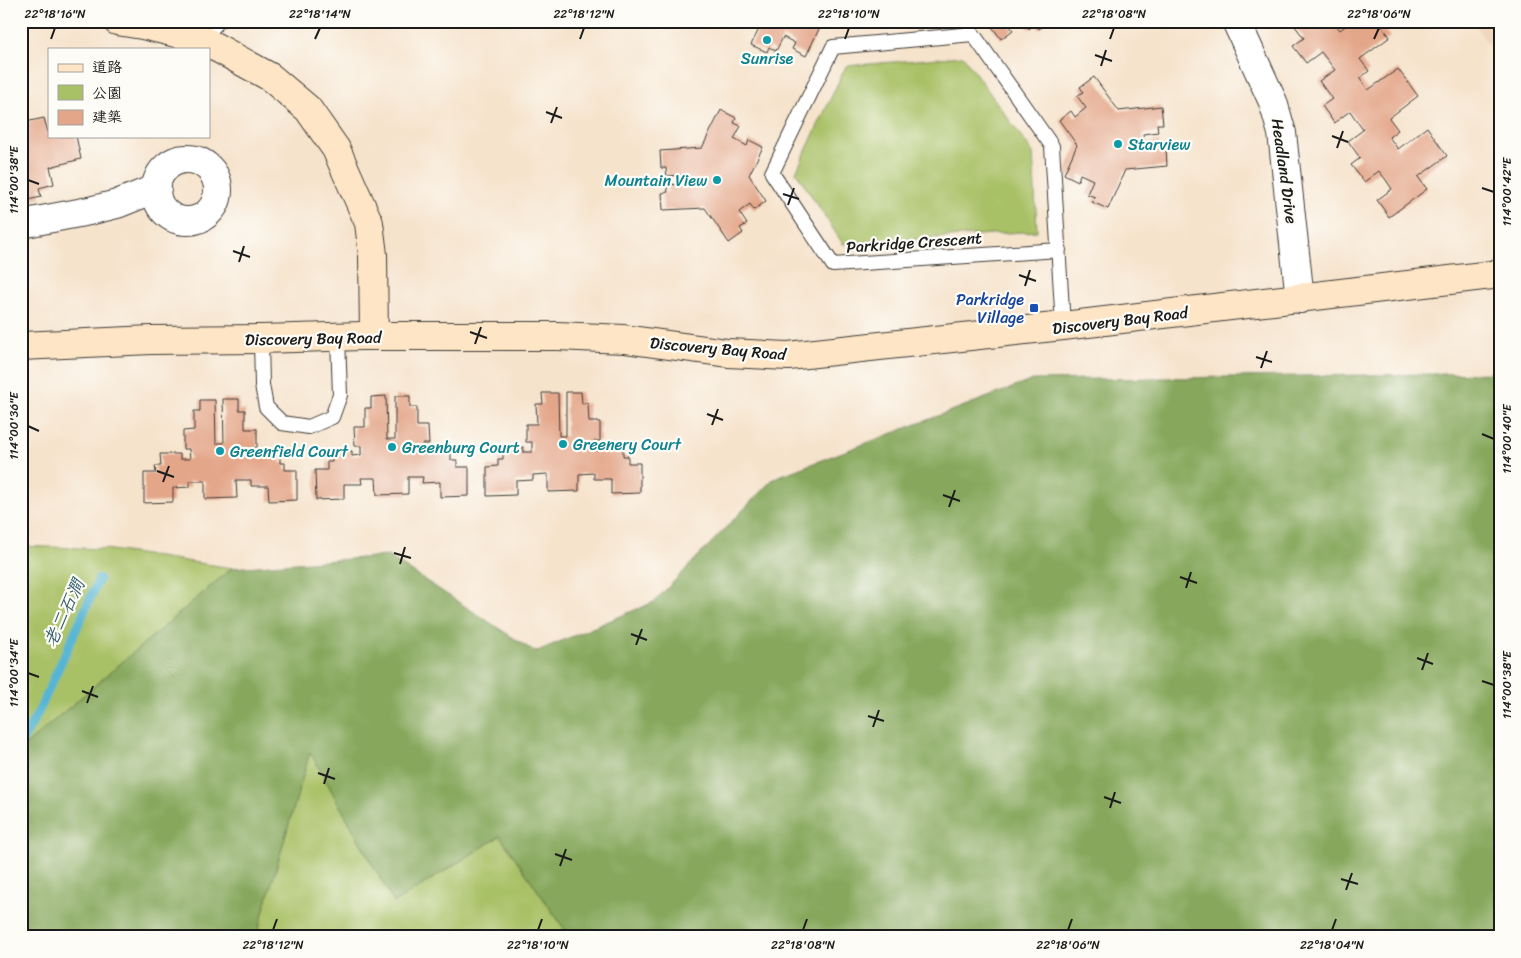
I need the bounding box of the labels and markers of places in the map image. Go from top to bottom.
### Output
marker: Sunrise [761,34,773,46]
place label: Sunrise [741,44,794,73]
place label: Starview [1128,130,1191,159]
marker: Starview [1112,138,1124,150]
place label: Mountain View [605,166,708,195]
marker: Mountain View [711,174,723,186]
place label: Parkridge Village [956,285,1024,332]
marker: Parkridge Village [1028,302,1040,314]
place label: Greenery Court [573,430,682,459]
place label: Greenburg Court [402,433,520,462]
place label: Greenfield Court [230,437,349,466]
marker: Greenery Court [557,438,569,450]
marker: Greenburg Court [386,441,398,453]
marker: Greenfield Court [214,445,226,457]

